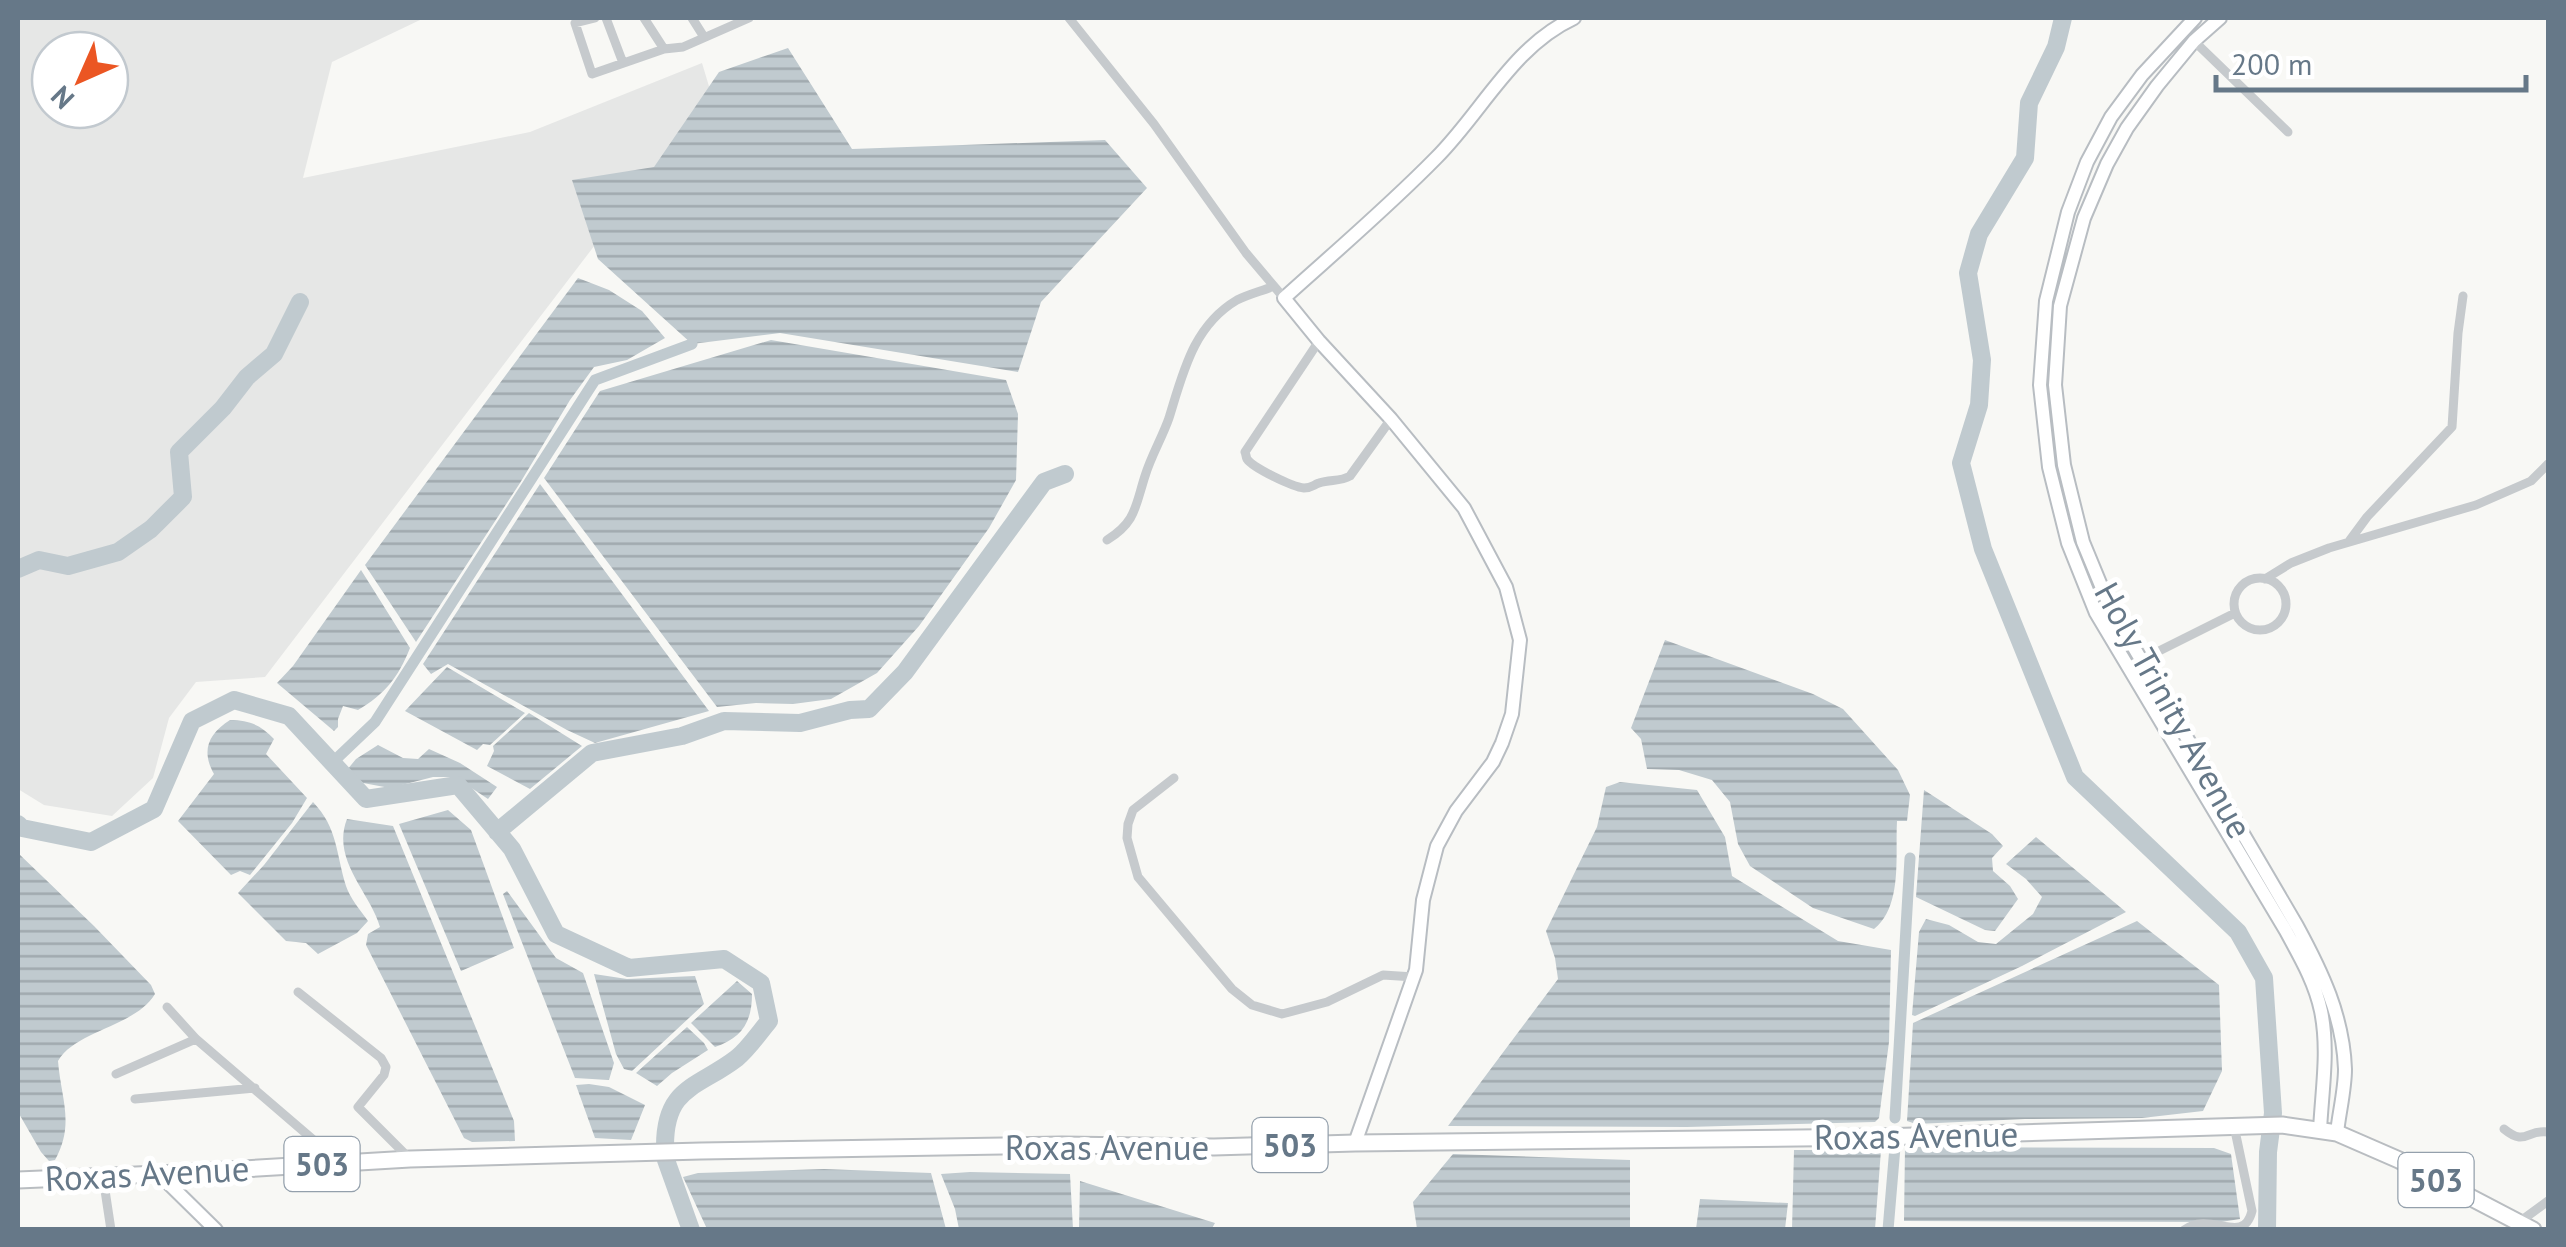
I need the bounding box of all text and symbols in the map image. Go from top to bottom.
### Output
north arrow [30,30,130,130]
scale bar [2216,30,2526,92]
text: 200 m [2231,44,2312,83]
text: N [42,78,82,118]
street label: Holy Trinity Avenue [2085,574,2263,846]
street label: Roxas Avenue [1813,1110,2019,1160]
road number: 503 [1252,1118,1328,1172]
street label: Roxas Avenue [1005,1124,1209,1170]
road number: 503 [284,1137,360,1191]
street label: Roxas Avenue [44,1145,250,1201]
road number: 503 [2398,1153,2474,1207]

